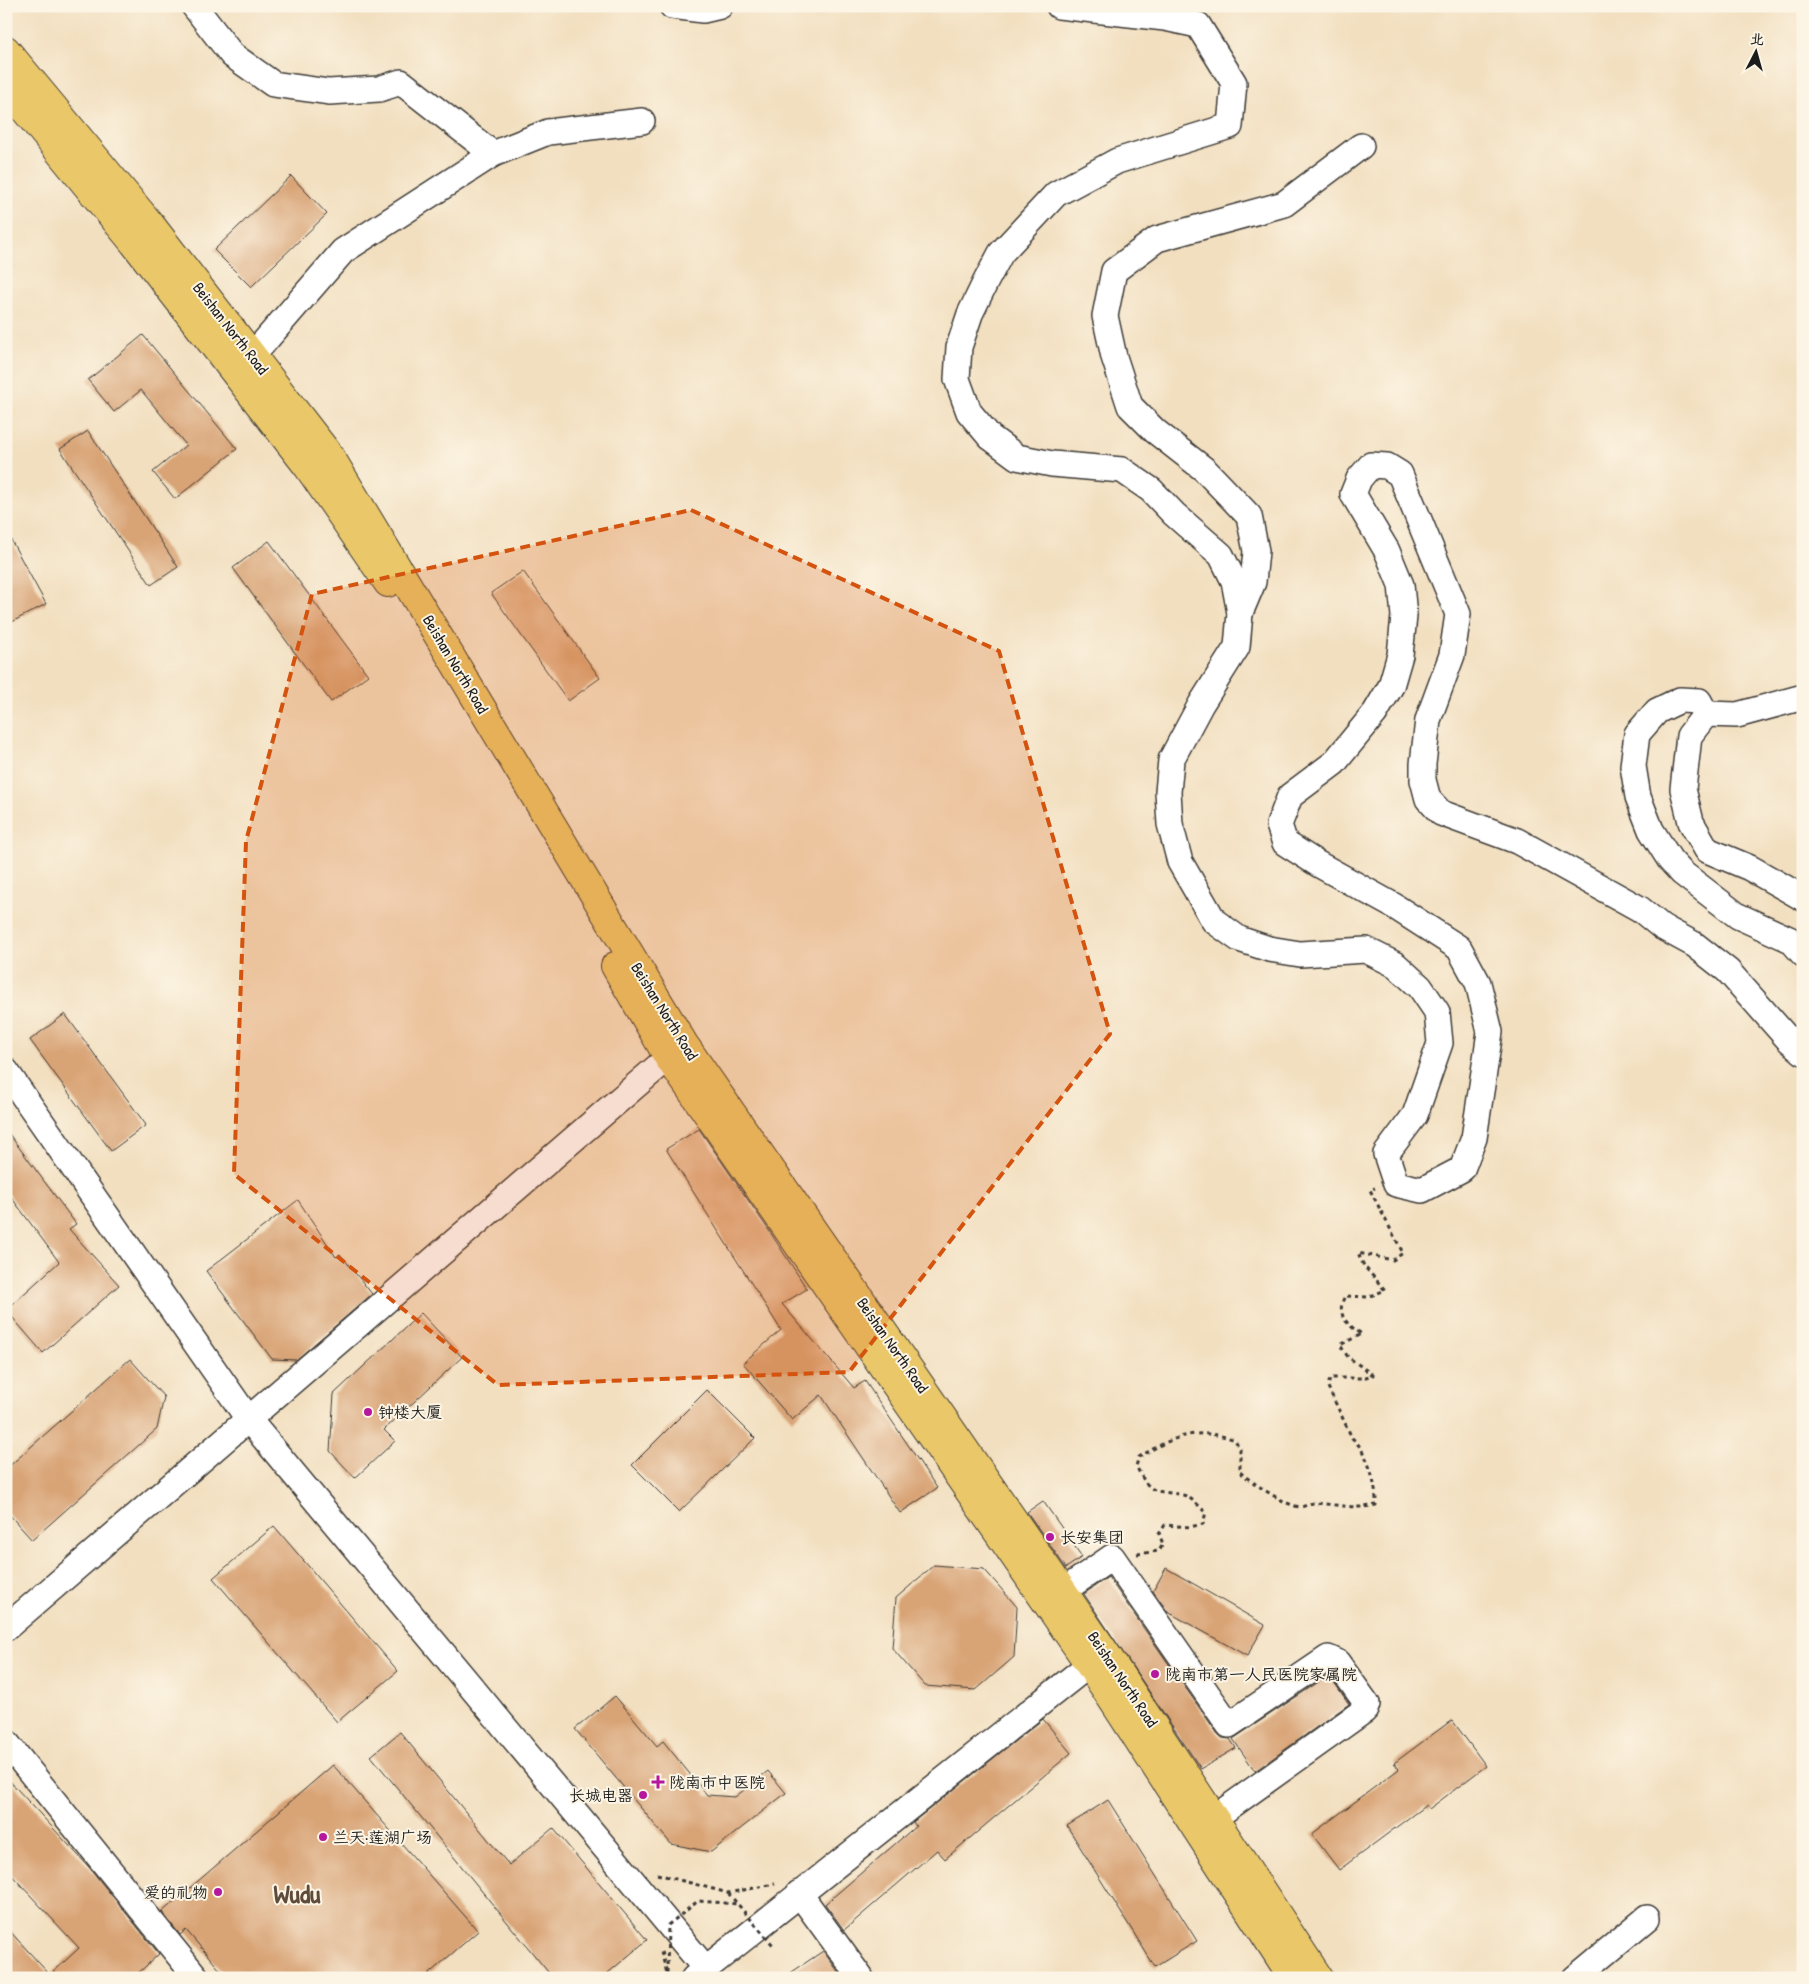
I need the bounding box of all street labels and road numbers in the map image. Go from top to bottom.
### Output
street label: Beishan North Road [188,277,274,379]
street label: Beishan North Road [418,611,494,717]
street label: Beishan North Road [626,958,704,1064]
street label: Beishan North Road [852,1293,934,1397]
street label: Beishan North Road [1083,1627,1163,1731]

